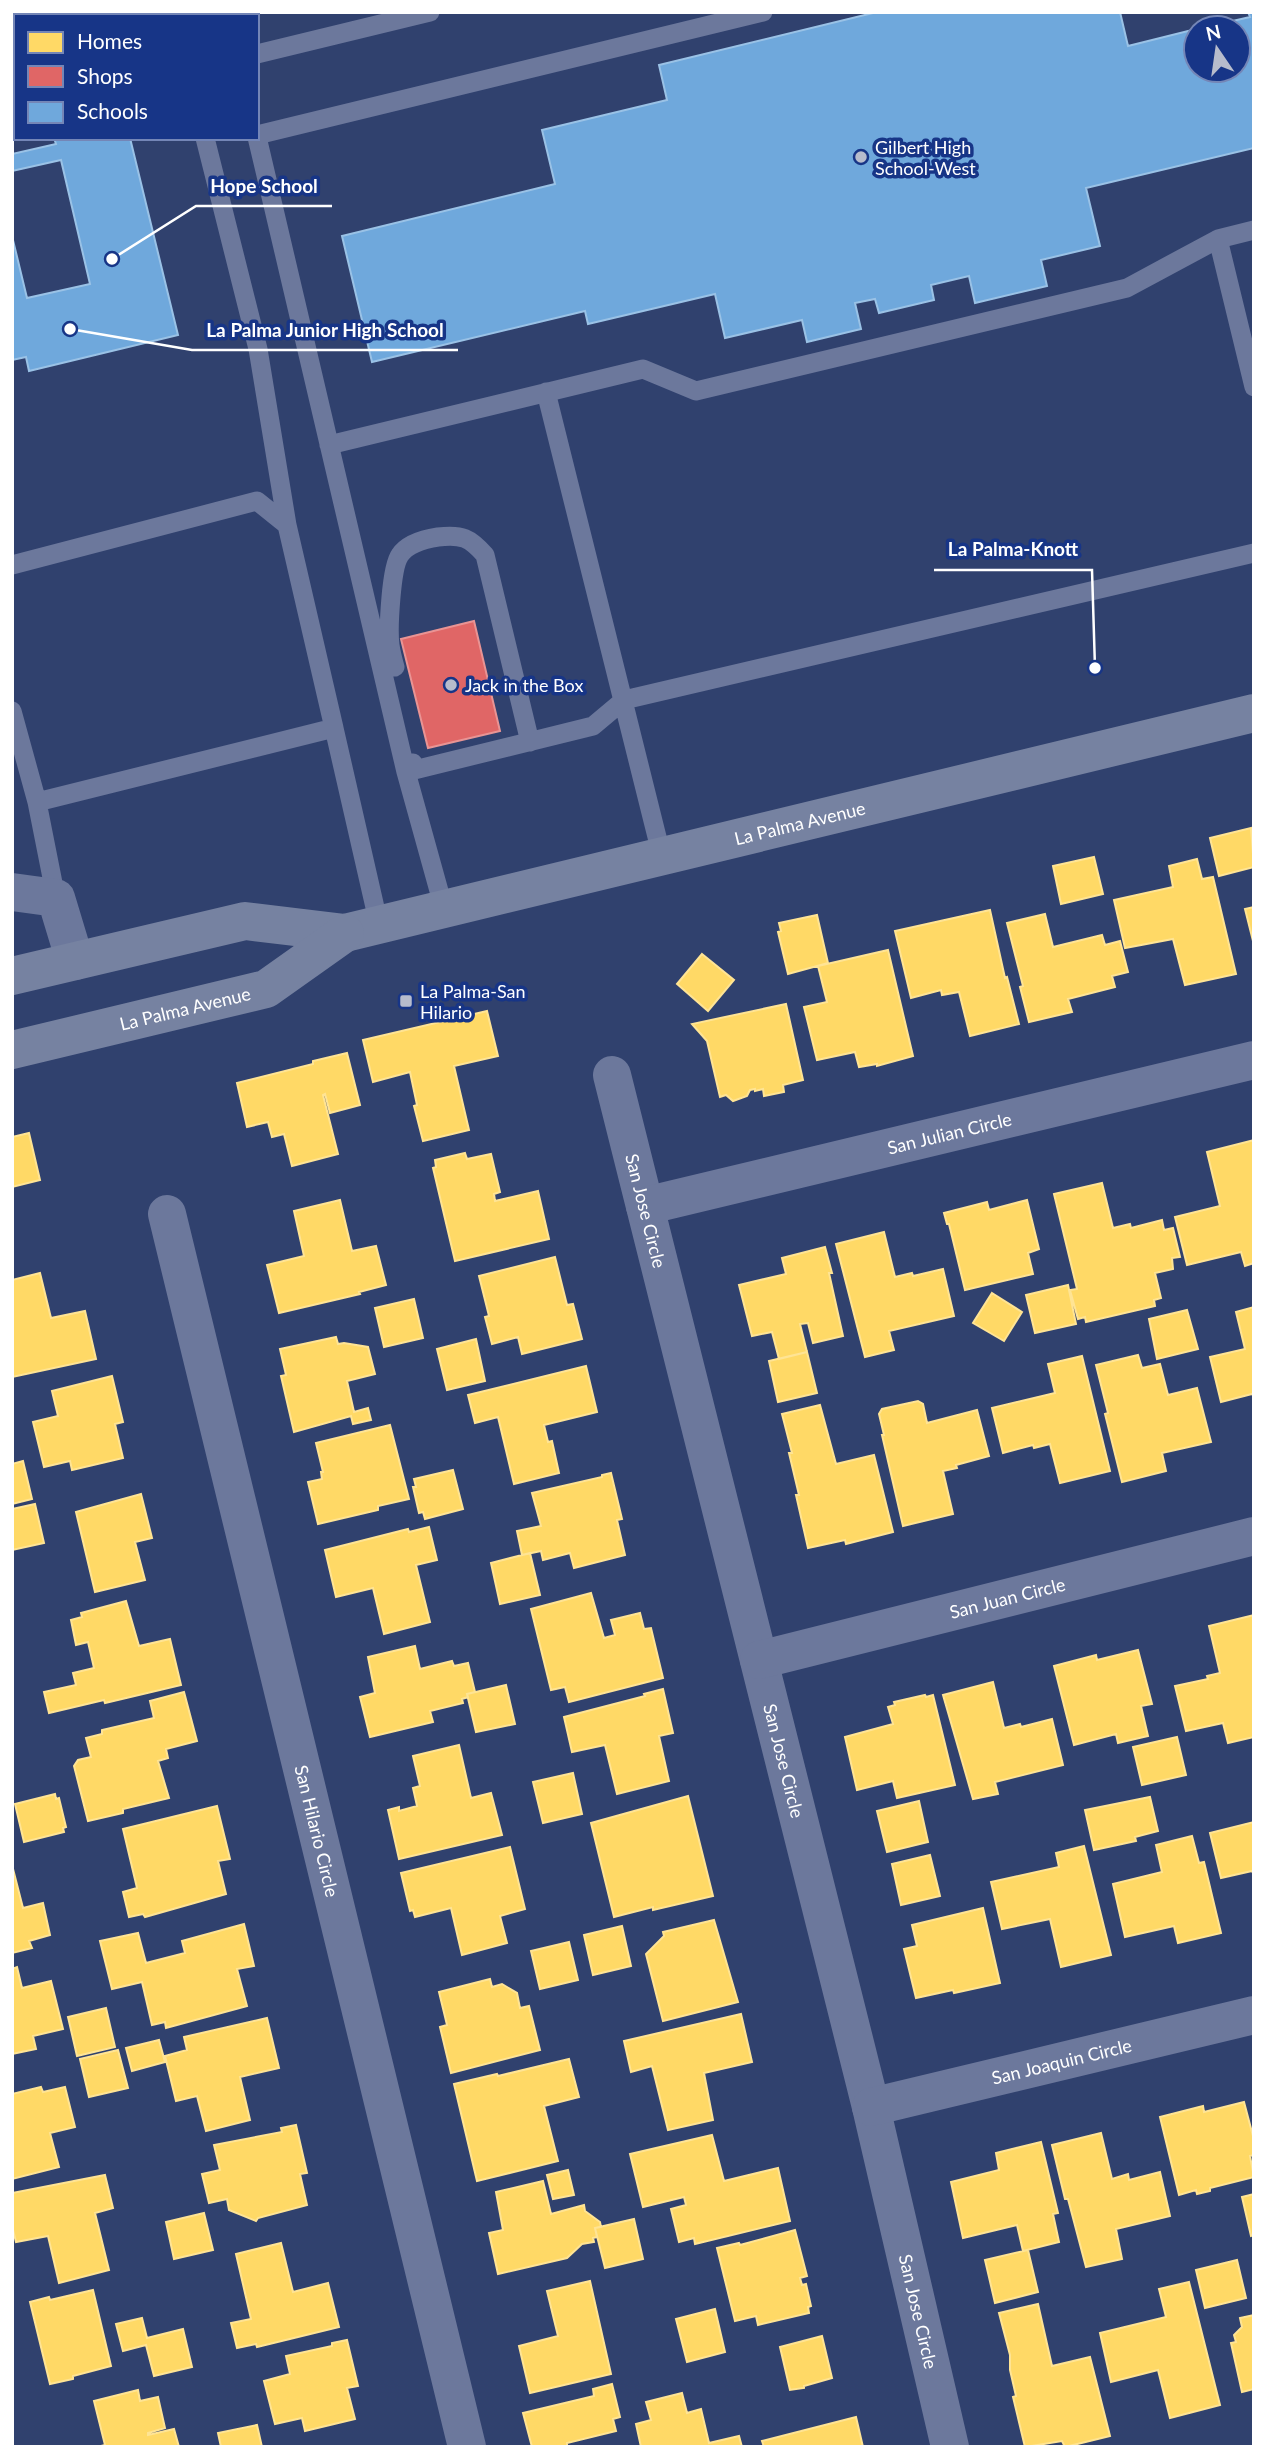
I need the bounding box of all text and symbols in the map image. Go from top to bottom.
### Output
legend [14,14,259,140]
north arrow [1182,14,1252,84]
text: N [1203,19,1223,45]
text: Homes [77,28,142,53]
text: Shops [77,63,133,88]
text: Schools [77,98,148,123]
place label: Gilbert High School-West [875,136,976,179]
marker: Gilbert High School-West [853,149,869,165]
callout: Hope School [196,166,332,206]
text: Hope School [210,174,318,197]
callout: La Palma Junior High School [192,310,458,350]
text: La Palma Junior High School [206,318,444,341]
callout: La Palma-Knott [934,530,1092,570]
text: La Palma-Knott [948,537,1079,560]
place label: Jack in the Box [465,674,583,696]
marker: Jack in the Box [443,677,459,693]
street label: La Palma Avenue [732,796,867,849]
place label: La Palma-San Hilario [420,980,526,1023]
street label: La Palma Avenue [117,982,253,1035]
marker: La Palma-San Hilario [398,993,414,1009]
street label: San Julian Circle [885,1108,1014,1159]
street label: San Jose Circle [621,1151,671,1270]
street label: San Juan Circle [947,1573,1068,1623]
street label: San Jose Circle [759,1701,809,1820]
street label: San Hilario Circle [290,1763,344,1899]
street label: San Joaquin Circle [989,2034,1134,2089]
street label: San Jose Circle [895,2252,942,2371]

